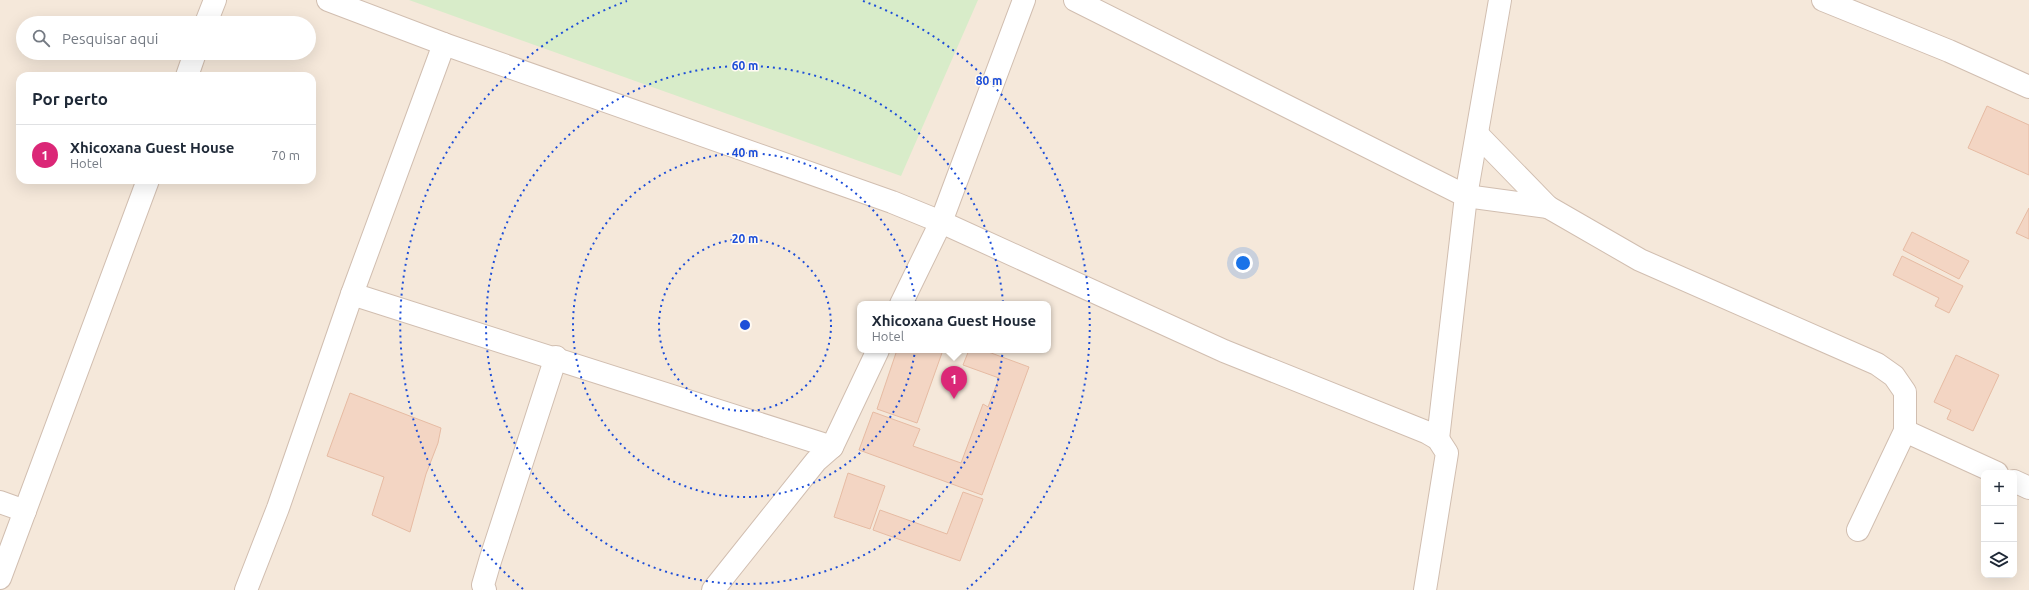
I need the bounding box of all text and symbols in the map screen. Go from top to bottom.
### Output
search box [16,16,316,60]
icon: search [30,27,52,49]
text: Pesquisar aqui [62,30,158,47]
text: 60 m [732,59,758,72]
text: 80 m [976,74,1002,87]
text: Por perto [32,89,108,108]
text: Xhicoxana Guest House [70,139,234,156]
text: 40 m [732,146,758,159]
text: 1 [41,148,49,162]
text: 70 m [271,148,300,162]
text: Hotel [70,156,102,170]
text: 20 m [732,232,758,245]
your location [1233,253,1253,273]
popup [857,301,1051,353]
text: Xhicoxana Guest House [872,312,1036,329]
centre of rings [738,318,752,332]
text: Hotel [872,329,904,343]
pin: 1 [941,366,967,399]
map controls [1981,470,2017,578]
button: + [1981,470,2017,506]
button: − [1981,506,2017,542]
button: layers [1981,542,2017,578]

